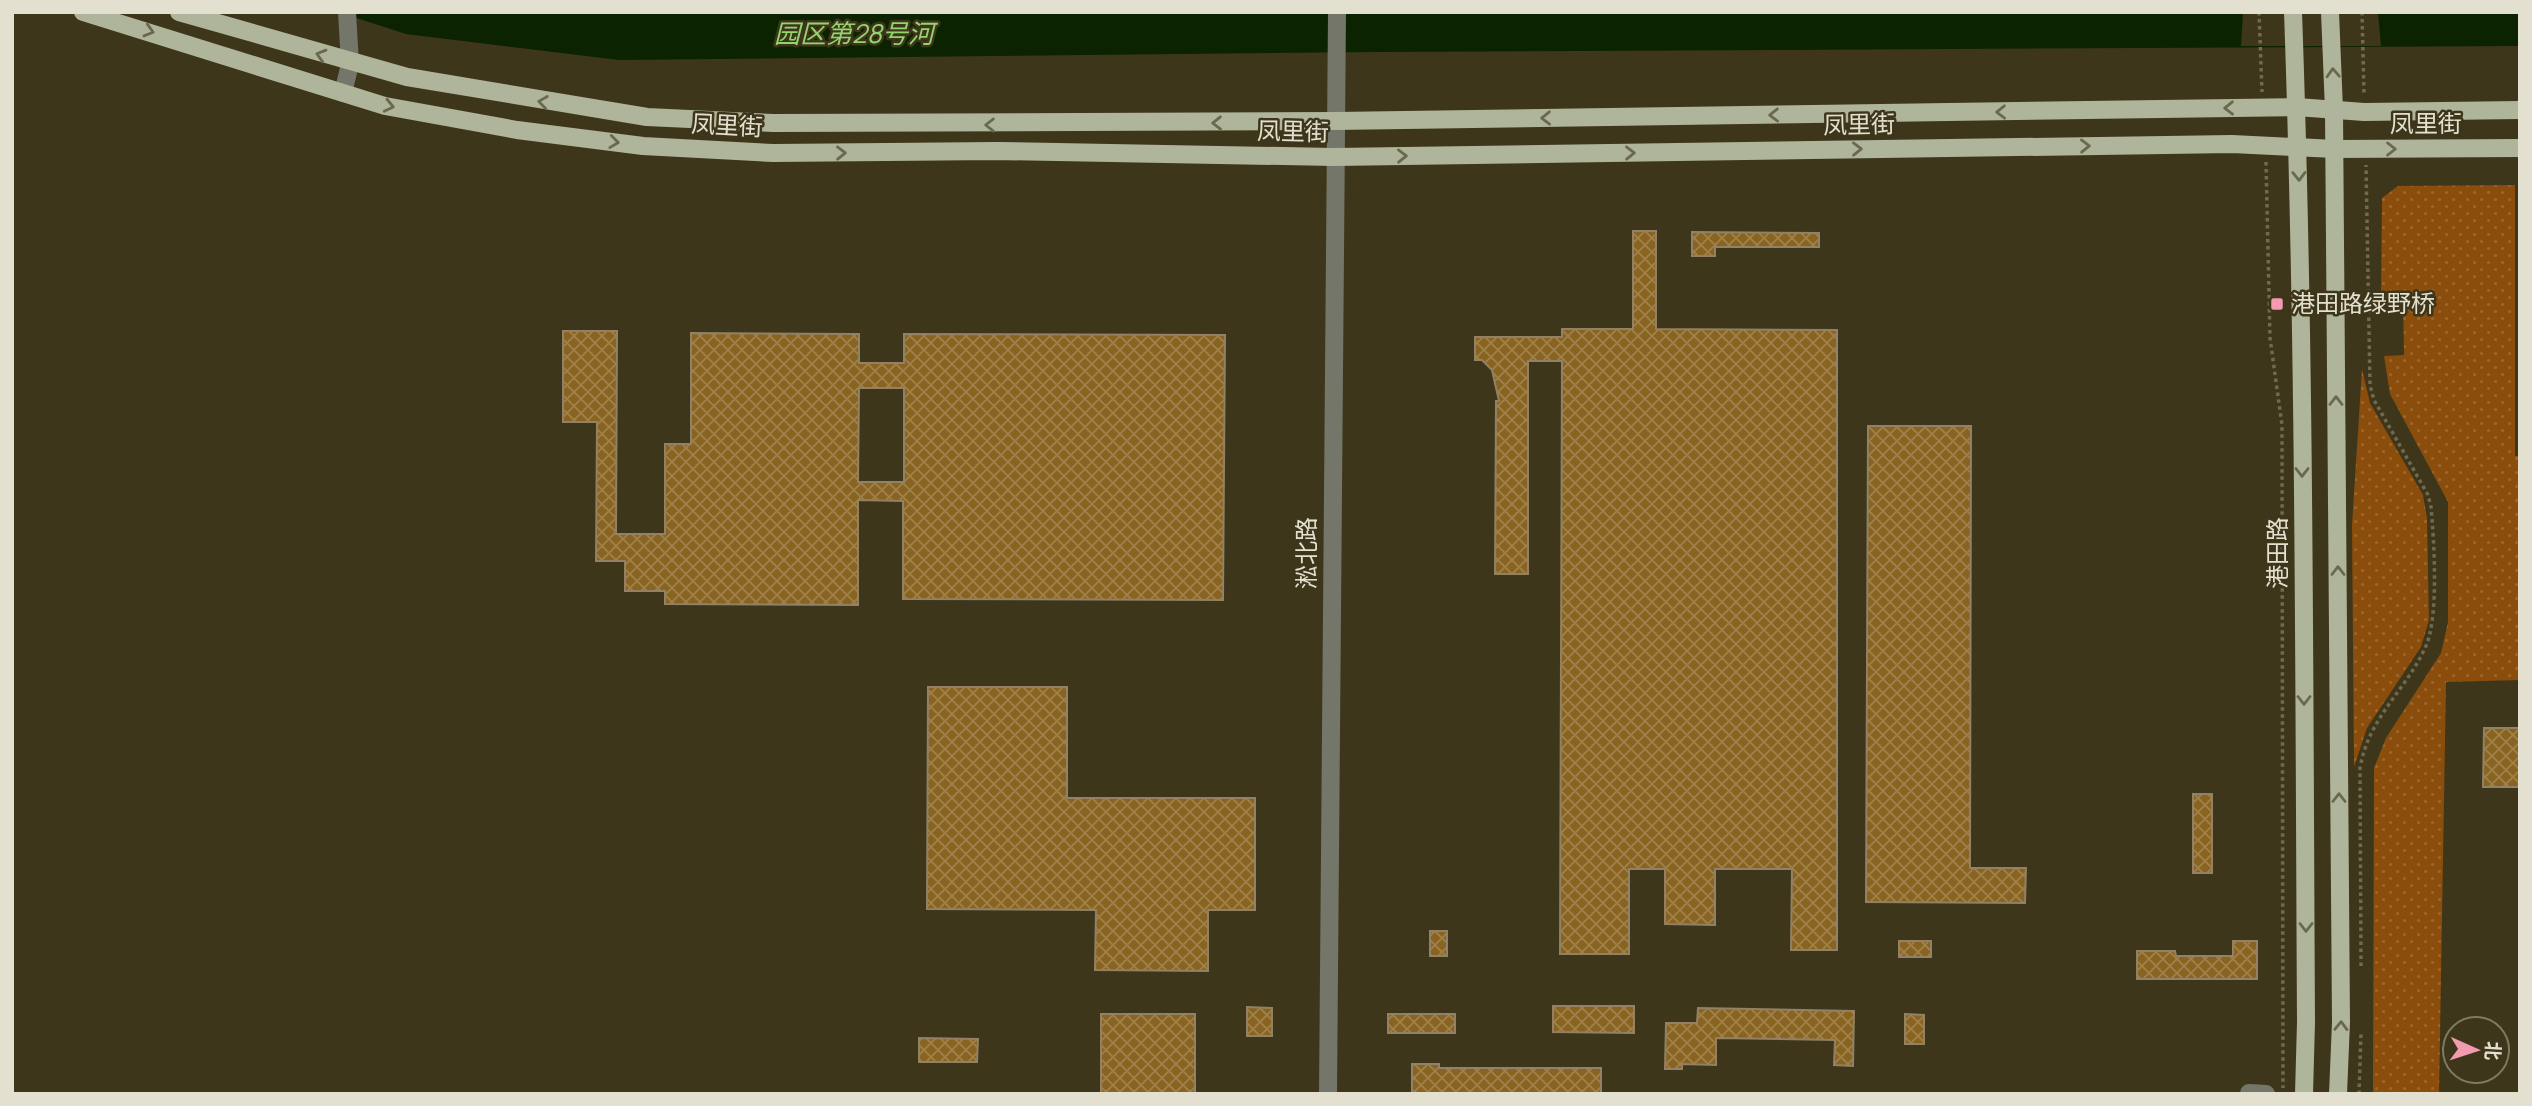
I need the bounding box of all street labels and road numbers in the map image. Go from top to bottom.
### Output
street label: 凤里街 [690,106,764,143]
street label: 凤里街 [1823,106,1895,141]
street label: 凤里街 [2390,106,2462,139]
street label: 凤里街 [1257,113,1329,148]
street label: 淞北路 [1289,517,1322,589]
street label: 港田路 [2260,517,2293,589]

